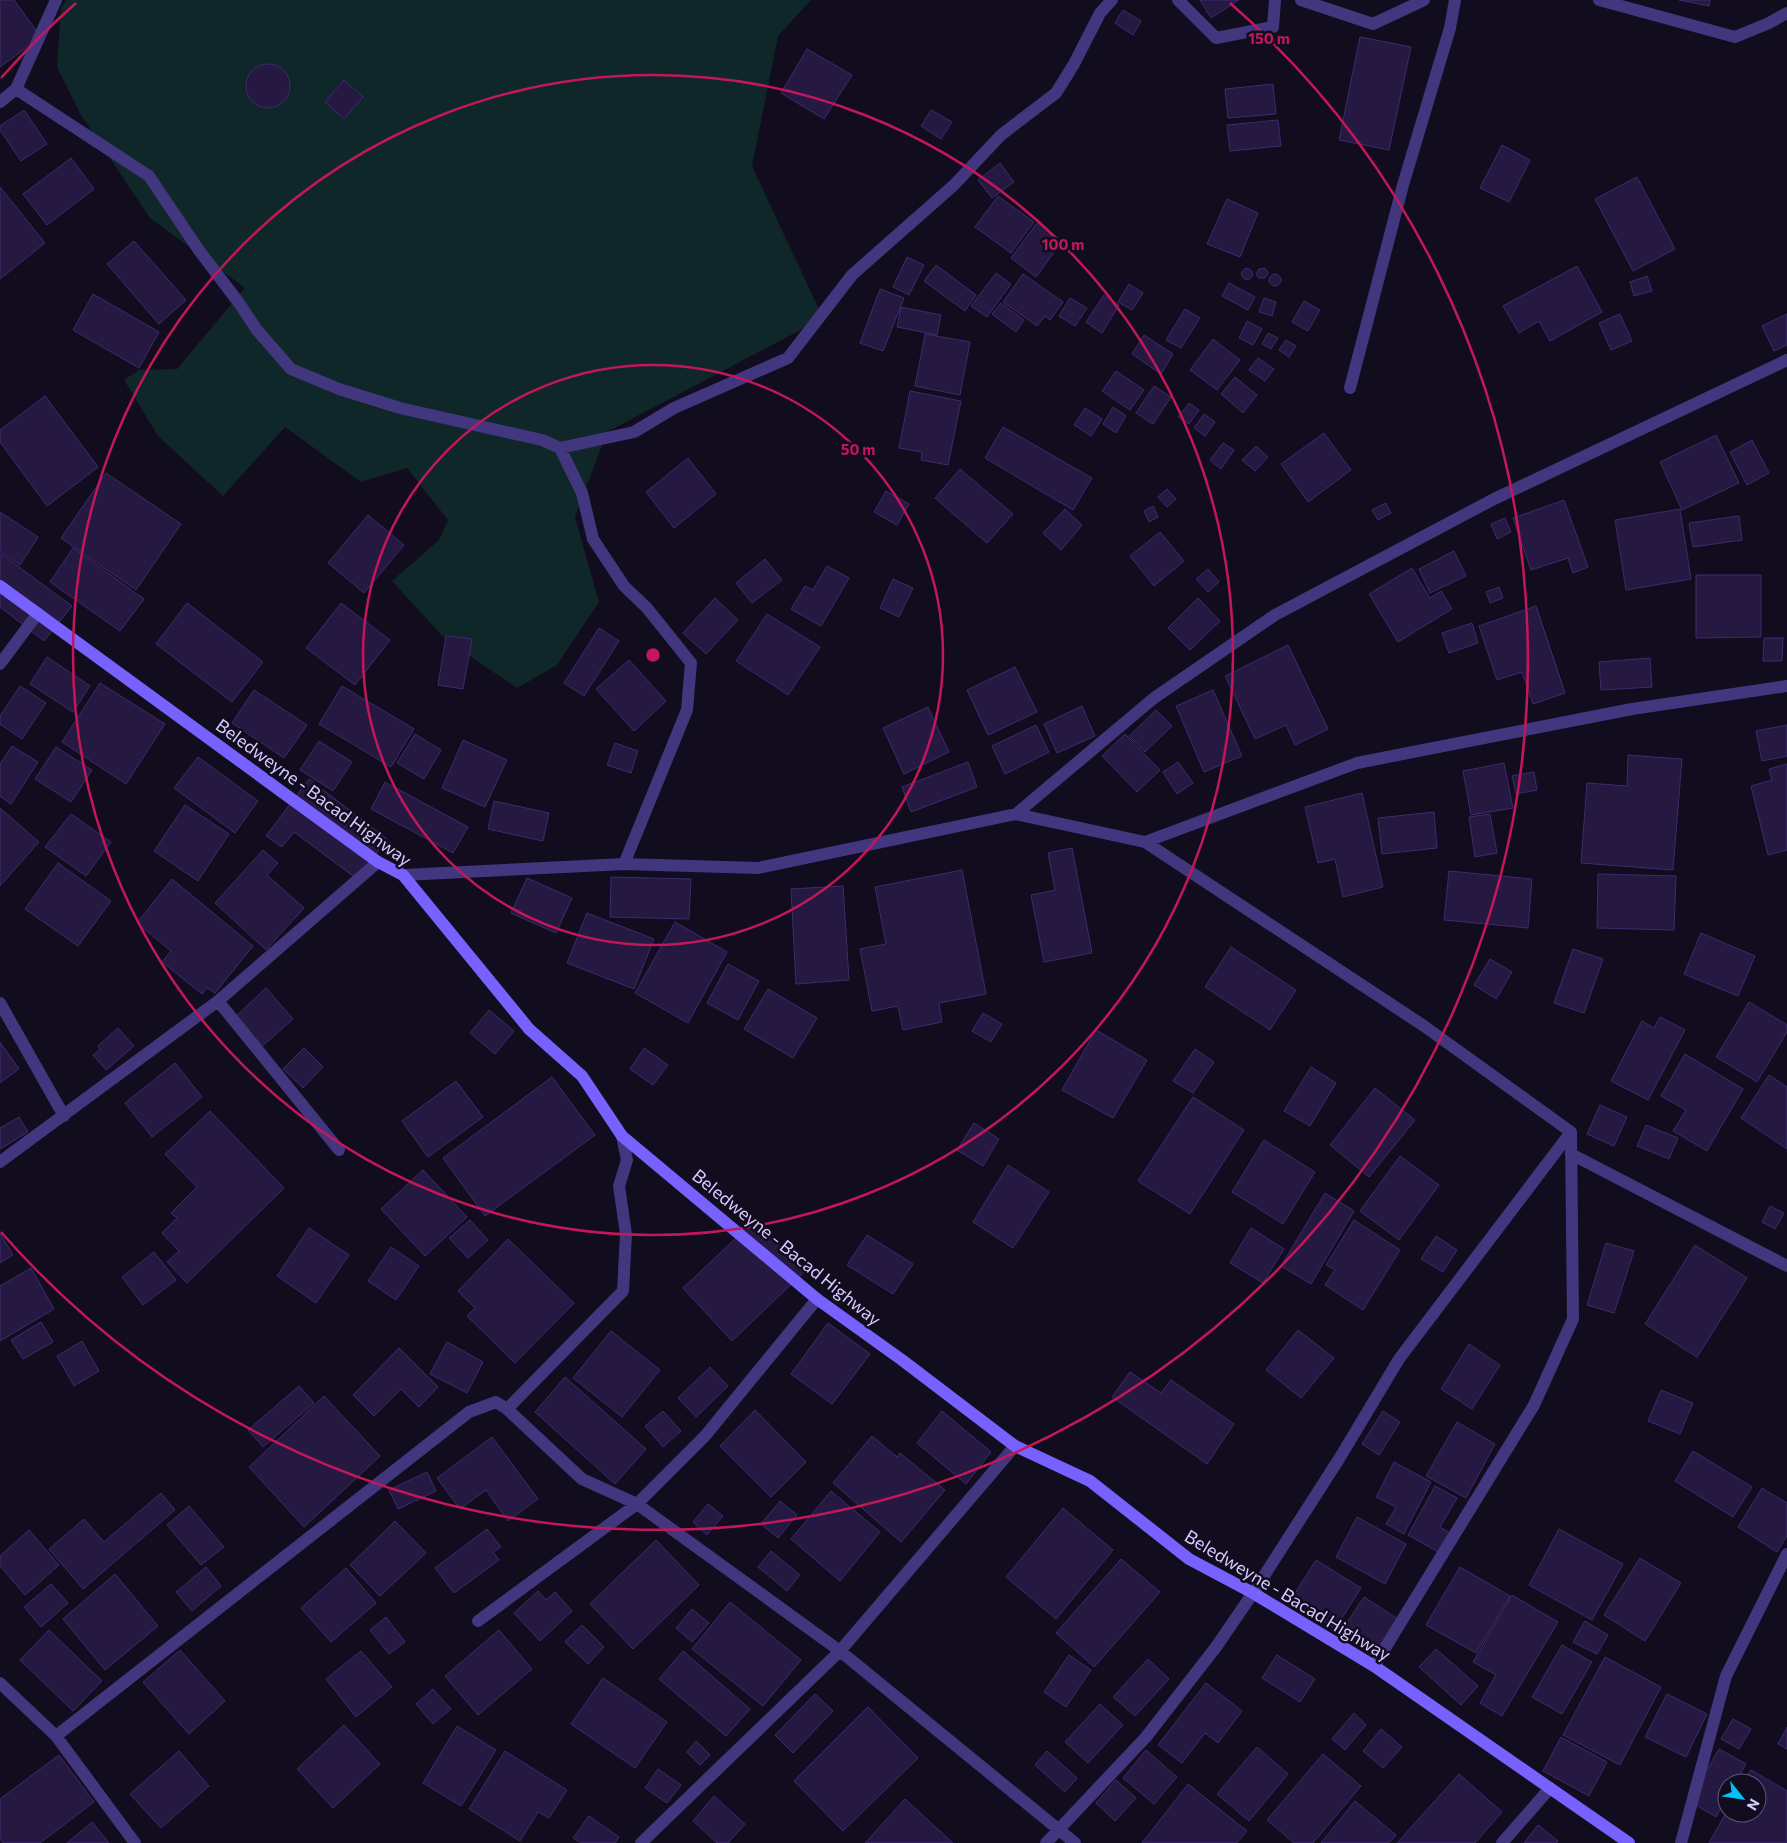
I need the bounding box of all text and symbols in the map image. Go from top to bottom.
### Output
text: 150 m [1248,29,1290,47]
text: 100 m [1042,235,1084,253]
text: 50 m [841,440,875,458]
centre of rings [644,646,662,664]
street label: Beledweyne - Bacad Highway [212,714,416,870]
street label: Beledweyne - Bacad Highway [688,1164,886,1330]
street label: Beledweyne - Bacad Highway [1181,1525,1395,1665]
north arrow [1717,1773,1767,1823]
text: N [1744,1796,1764,1814]

